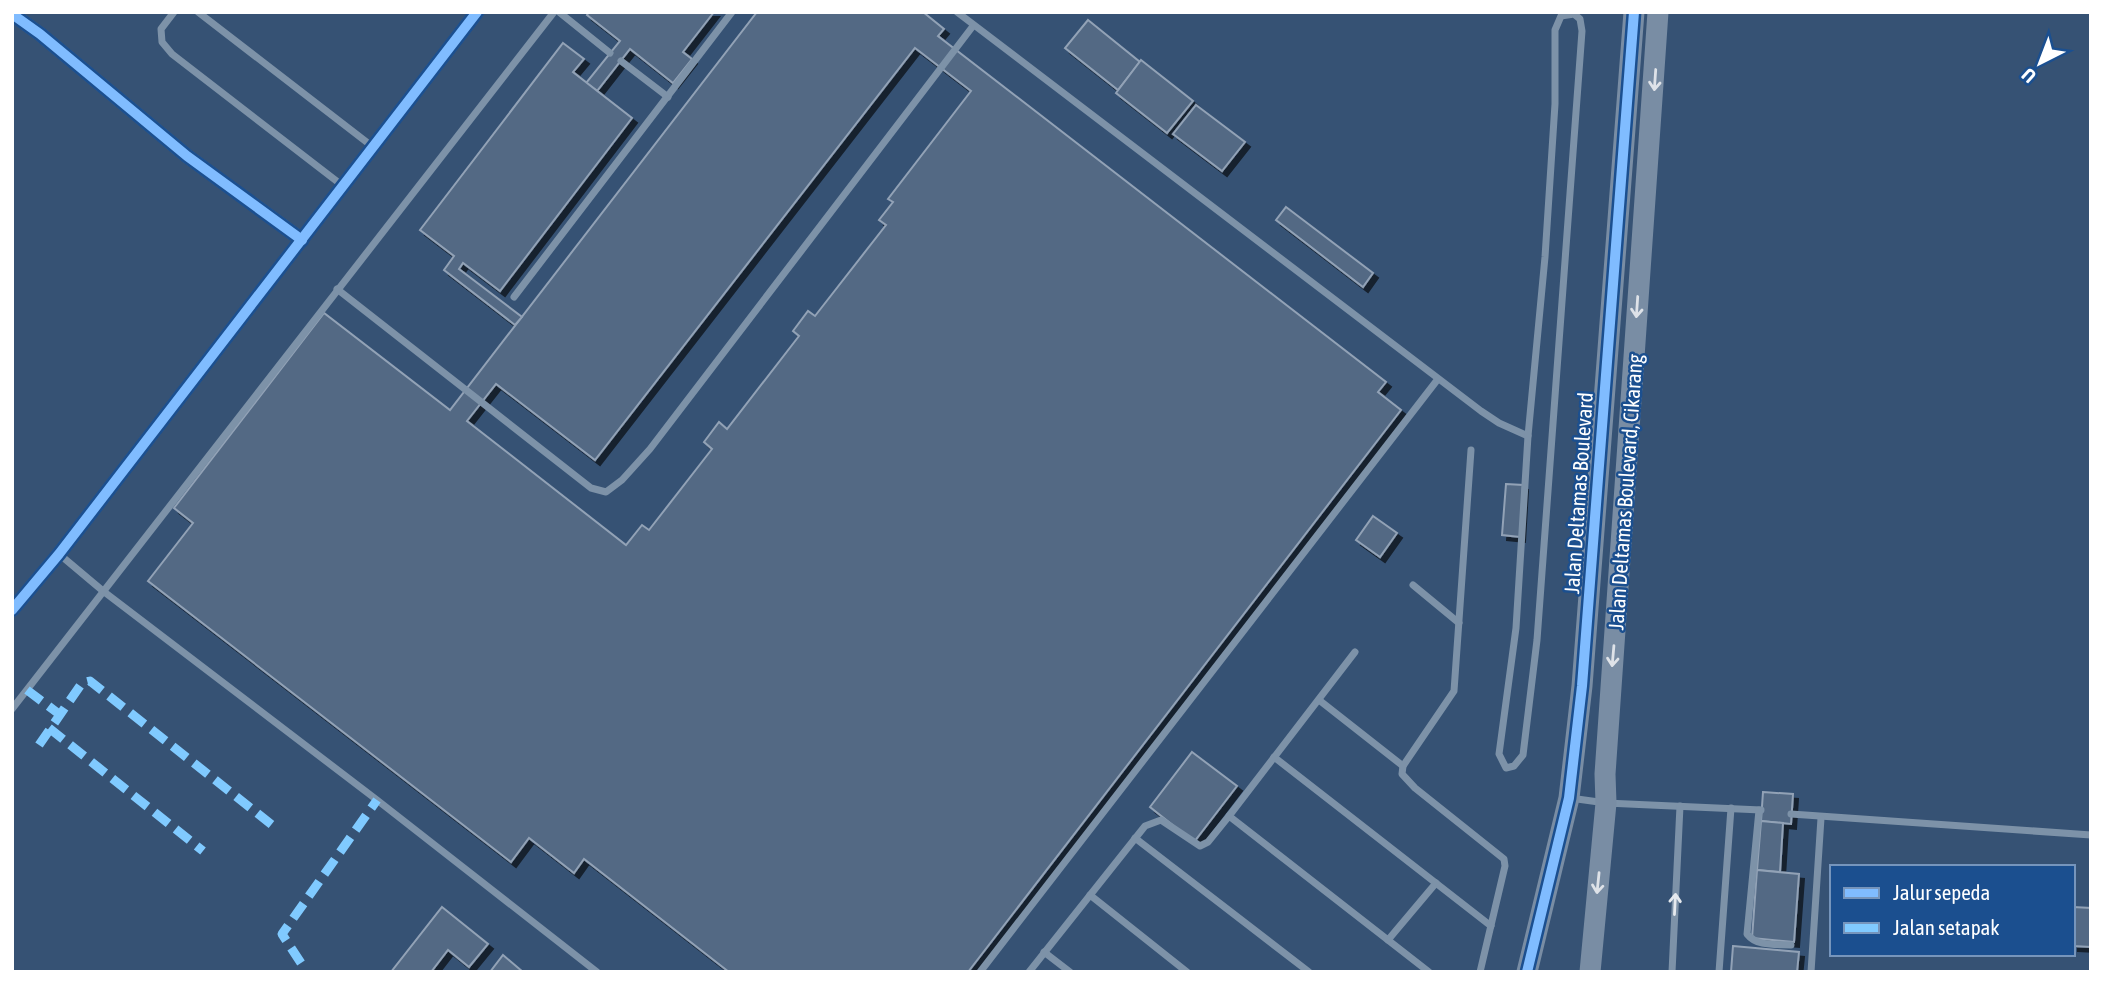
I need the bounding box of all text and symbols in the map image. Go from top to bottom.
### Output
north arrow [2005,28,2075,98]
text: U [2017,64,2040,88]
one-way arrow [1648,69,1661,92]
one-way arrow [1630,295,1643,318]
street label: Jalan Deltamas Boulevard, Cikarang [1603,353,1647,631]
street label: Jalan Deltamas Boulevard [1559,392,1597,594]
one-way arrow [1606,645,1619,667]
legend [1830,865,2075,956]
one-way arrow [1591,871,1604,894]
text: Jalur sepeda [1893,880,1990,904]
one-way arrow [1669,892,1682,915]
text: Jalan setapak [1893,915,2000,939]

